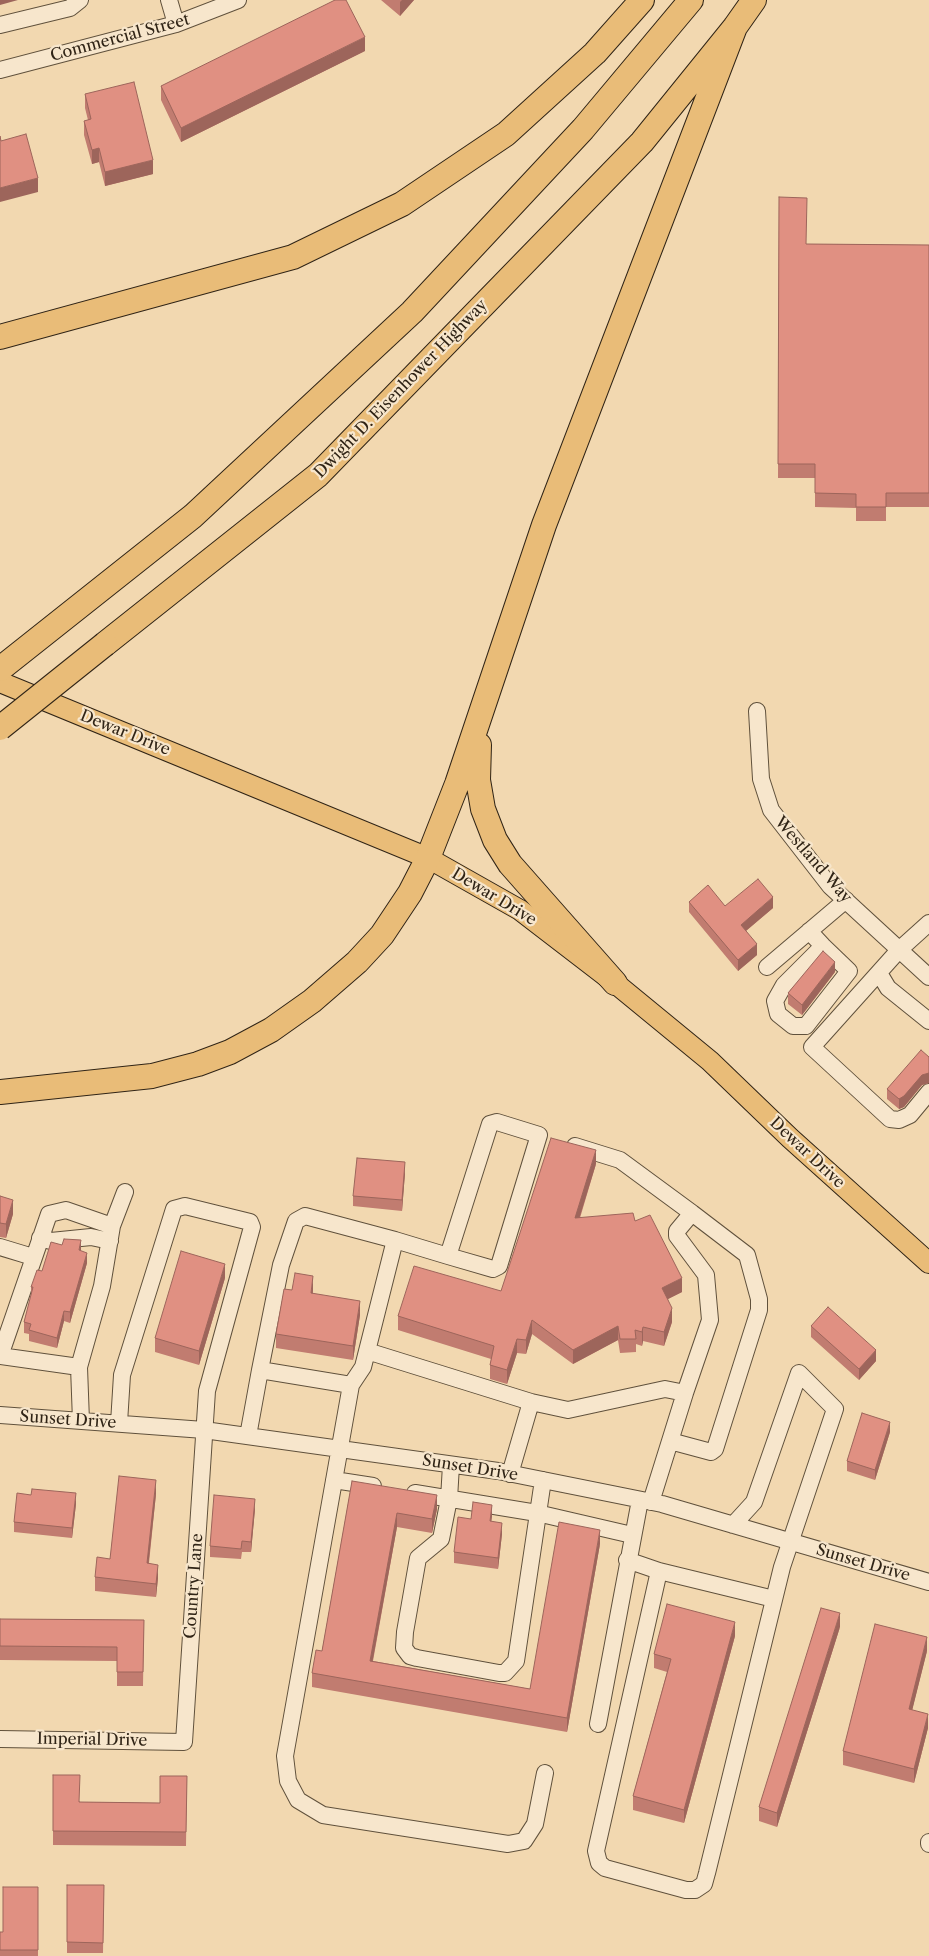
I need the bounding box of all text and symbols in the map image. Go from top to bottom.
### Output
street label: Commercial Street [48,10,192,66]
street label: Dwight D. Eisenhower Highway [310,296,492,482]
street label: Dewar Drive [77,706,173,760]
street label: Westland Way [770,813,856,907]
street label: Dewar Drive [448,864,540,930]
street label: Dewar Drive [766,1113,848,1193]
street label: Sunset Drive [19,1407,117,1433]
street label: Sunset Drive [421,1451,519,1485]
street label: Country Lane [181,1533,207,1639]
street label: Sunset Drive [814,1540,912,1586]
street label: Imperial Drive [37,1729,147,1751]

